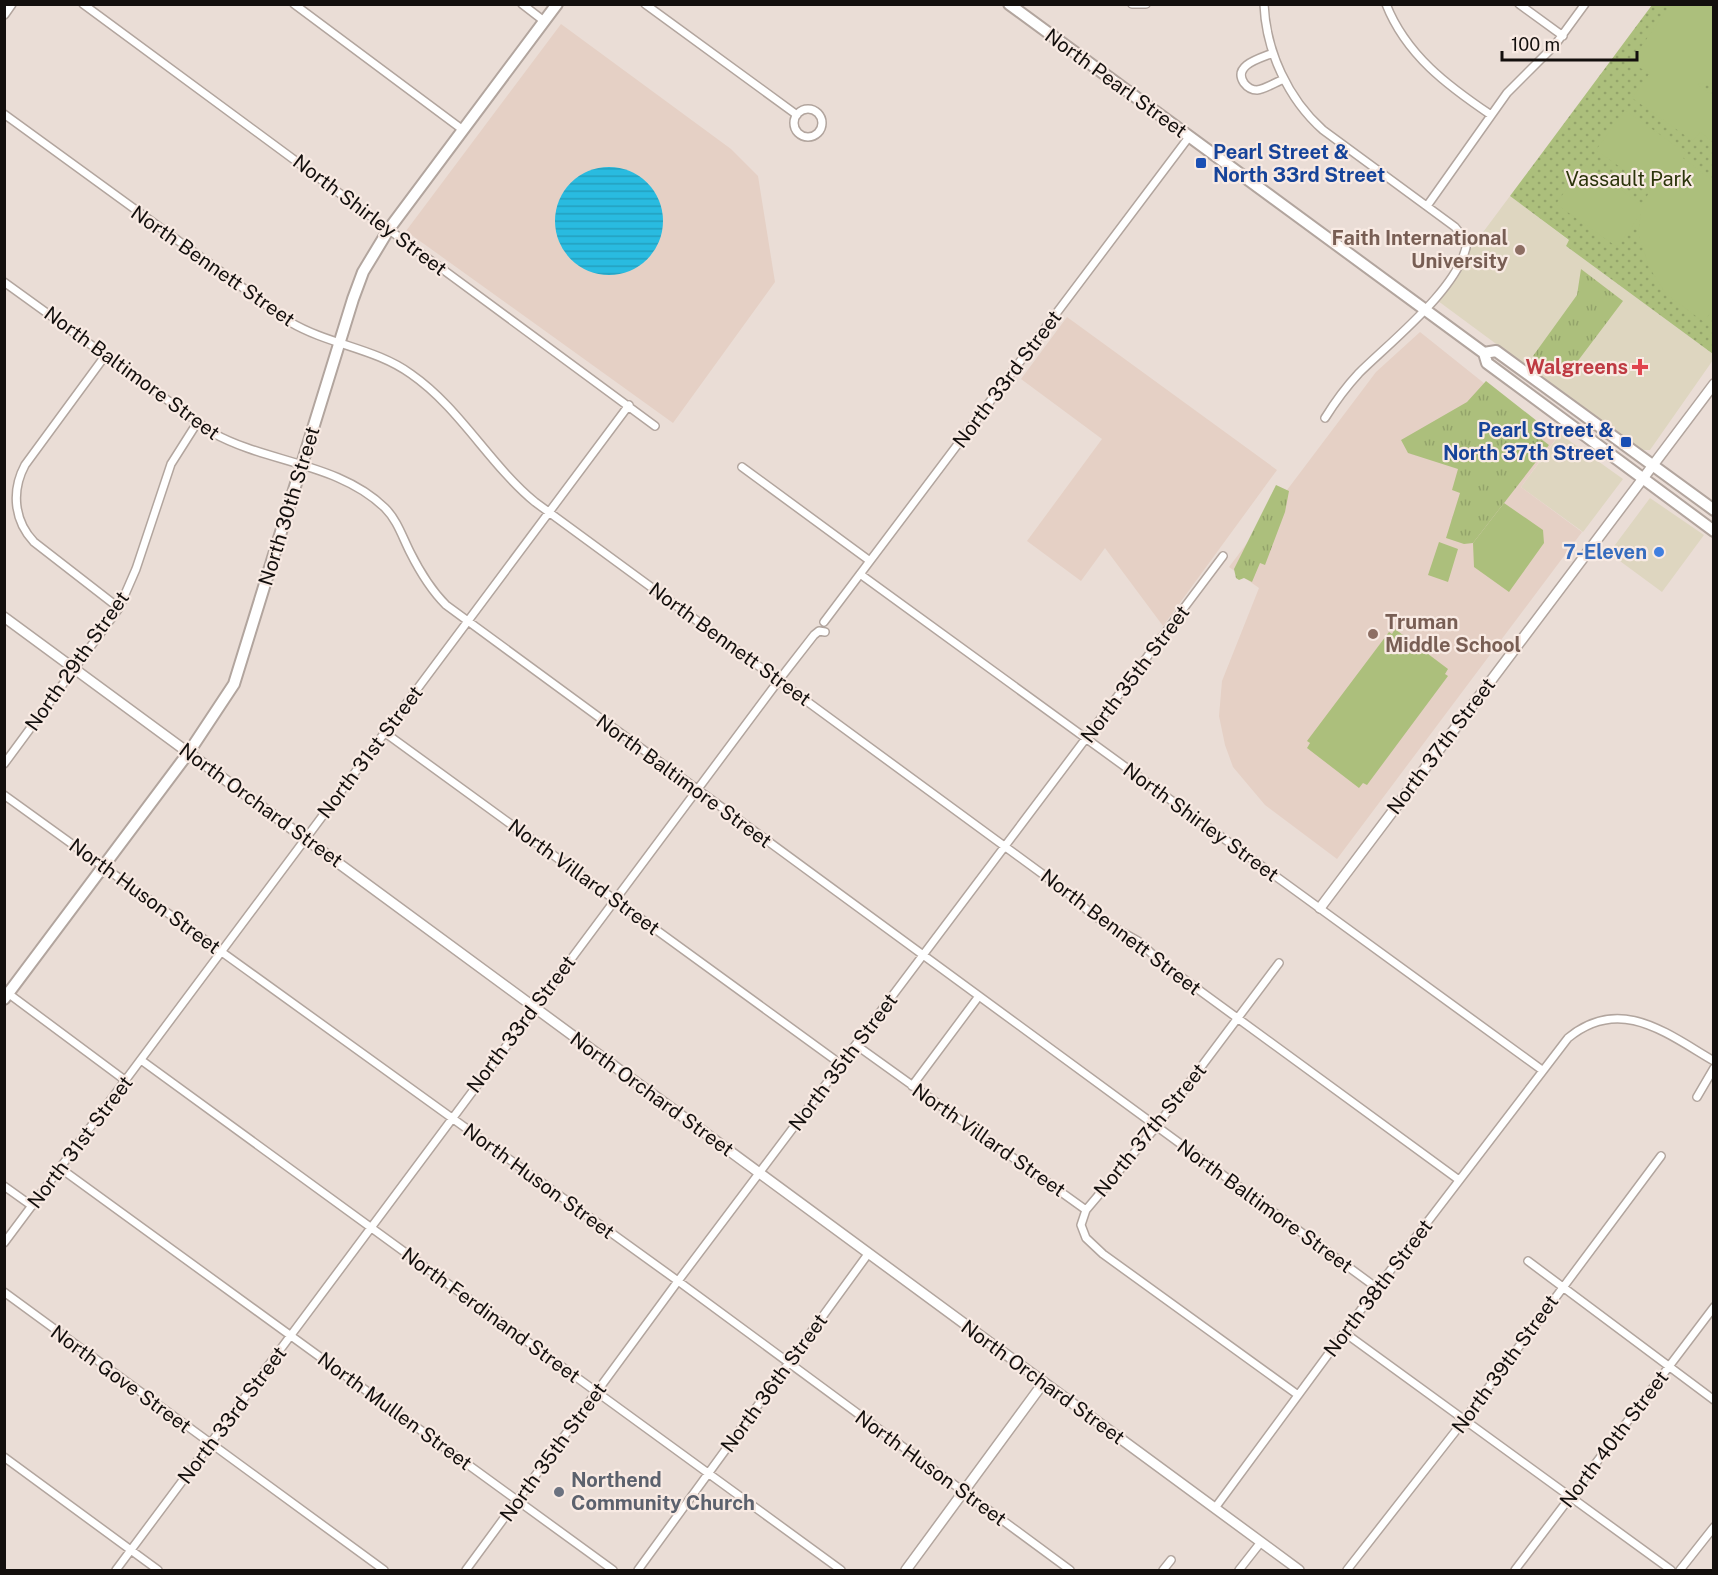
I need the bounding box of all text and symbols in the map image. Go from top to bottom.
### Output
street label: North Pearl Street [1040,23,1192,143]
scale bar [1502,24,1637,62]
text: 100 m [1511,34,1560,55]
place label: Pearl Street & North 33rd Street [1213,140,1385,187]
street label: North Shirley Street [288,149,452,281]
marker: Pearl Street & North 33rd Street [1194,156,1208,170]
park label: Vassault Park [1565,167,1693,191]
street label: North Bennett Street [126,200,300,332]
place label: Faith International University [1332,226,1508,273]
marker: Faith International University [1513,243,1527,257]
street label: North Baltimore Street [39,301,225,445]
street label: North 33rd Street [947,306,1067,452]
place label: Walgreens [1525,355,1628,379]
marker: Walgreens [1633,360,1647,374]
place label: Pearl Street & North 37th Street [1443,418,1614,465]
street label: North 30th Street [253,423,325,589]
marker: Pearl Street & North 37th Street [1619,435,1633,449]
place label: 7-Eleven [1563,540,1647,564]
marker: 7-Eleven [1652,545,1666,559]
street label: North Bennett Street [644,577,816,711]
street label: North 29th Street [20,587,134,735]
street label: North 35th Street [1075,601,1195,747]
place label: Truman Middle School [1385,610,1521,657]
marker: Truman Middle School [1366,627,1380,641]
street label: North 37th Street [1382,673,1500,819]
street label: North 31st Street [312,681,428,823]
street label: North Baltimore Street [591,709,777,853]
street label: North Orchard Street [175,738,347,872]
street label: North Shirley Street [1119,757,1283,887]
street label: North Villard Street [503,814,665,940]
street label: North Huson Street [65,833,225,959]
street label: North Bennett Street [1036,864,1206,1000]
street label: North 33rd Street [461,951,581,1097]
street label: North 35th Street [783,989,903,1135]
street label: North Orchard Street [566,1027,738,1161]
street label: North 37th Street [1089,1058,1211,1202]
street label: North 31st Street [22,1071,138,1213]
street label: North Villard Street [908,1078,1070,1202]
street label: North Huson Street [459,1118,619,1244]
street label: North Baltimore Street [1172,1134,1358,1278]
street label: North 38th Street [1318,1215,1438,1361]
street label: North Ferdinand Street [397,1242,585,1388]
street label: North 39th Street [1447,1290,1563,1438]
street label: North 36th Street [716,1309,832,1457]
street label: North Orchard Street [957,1315,1129,1449]
street label: North Gove Street [46,1320,196,1438]
street label: North 33rd Street [172,1342,292,1488]
street label: North Mullen Street [313,1347,477,1475]
street label: North 40th Street [1555,1366,1673,1512]
street label: North 35th Street [495,1378,611,1526]
street label: North Huson Street [851,1405,1011,1531]
place label: Northend Community Church [571,1468,755,1515]
marker: Northend Community Church [552,1485,566,1499]

